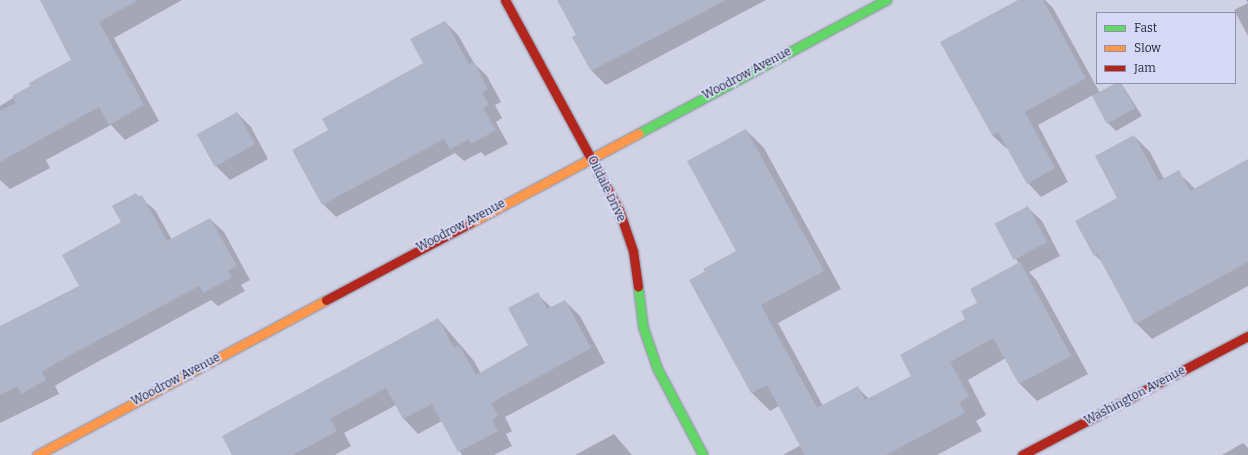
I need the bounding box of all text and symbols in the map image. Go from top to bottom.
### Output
legend [1096,12,1236,84]
text: Fast [1134,21,1157,35]
text: Slow [1134,41,1161,55]
street label: Woodrow Avenue [700,45,794,103]
text: Jam [1134,61,1156,75]
street label: Oildale Drive [584,154,628,224]
street label: Woodrow Avenue [414,197,508,255]
street label: Woodrow Avenue [129,351,223,409]
street label: Washington Avenue [1082,363,1188,429]

